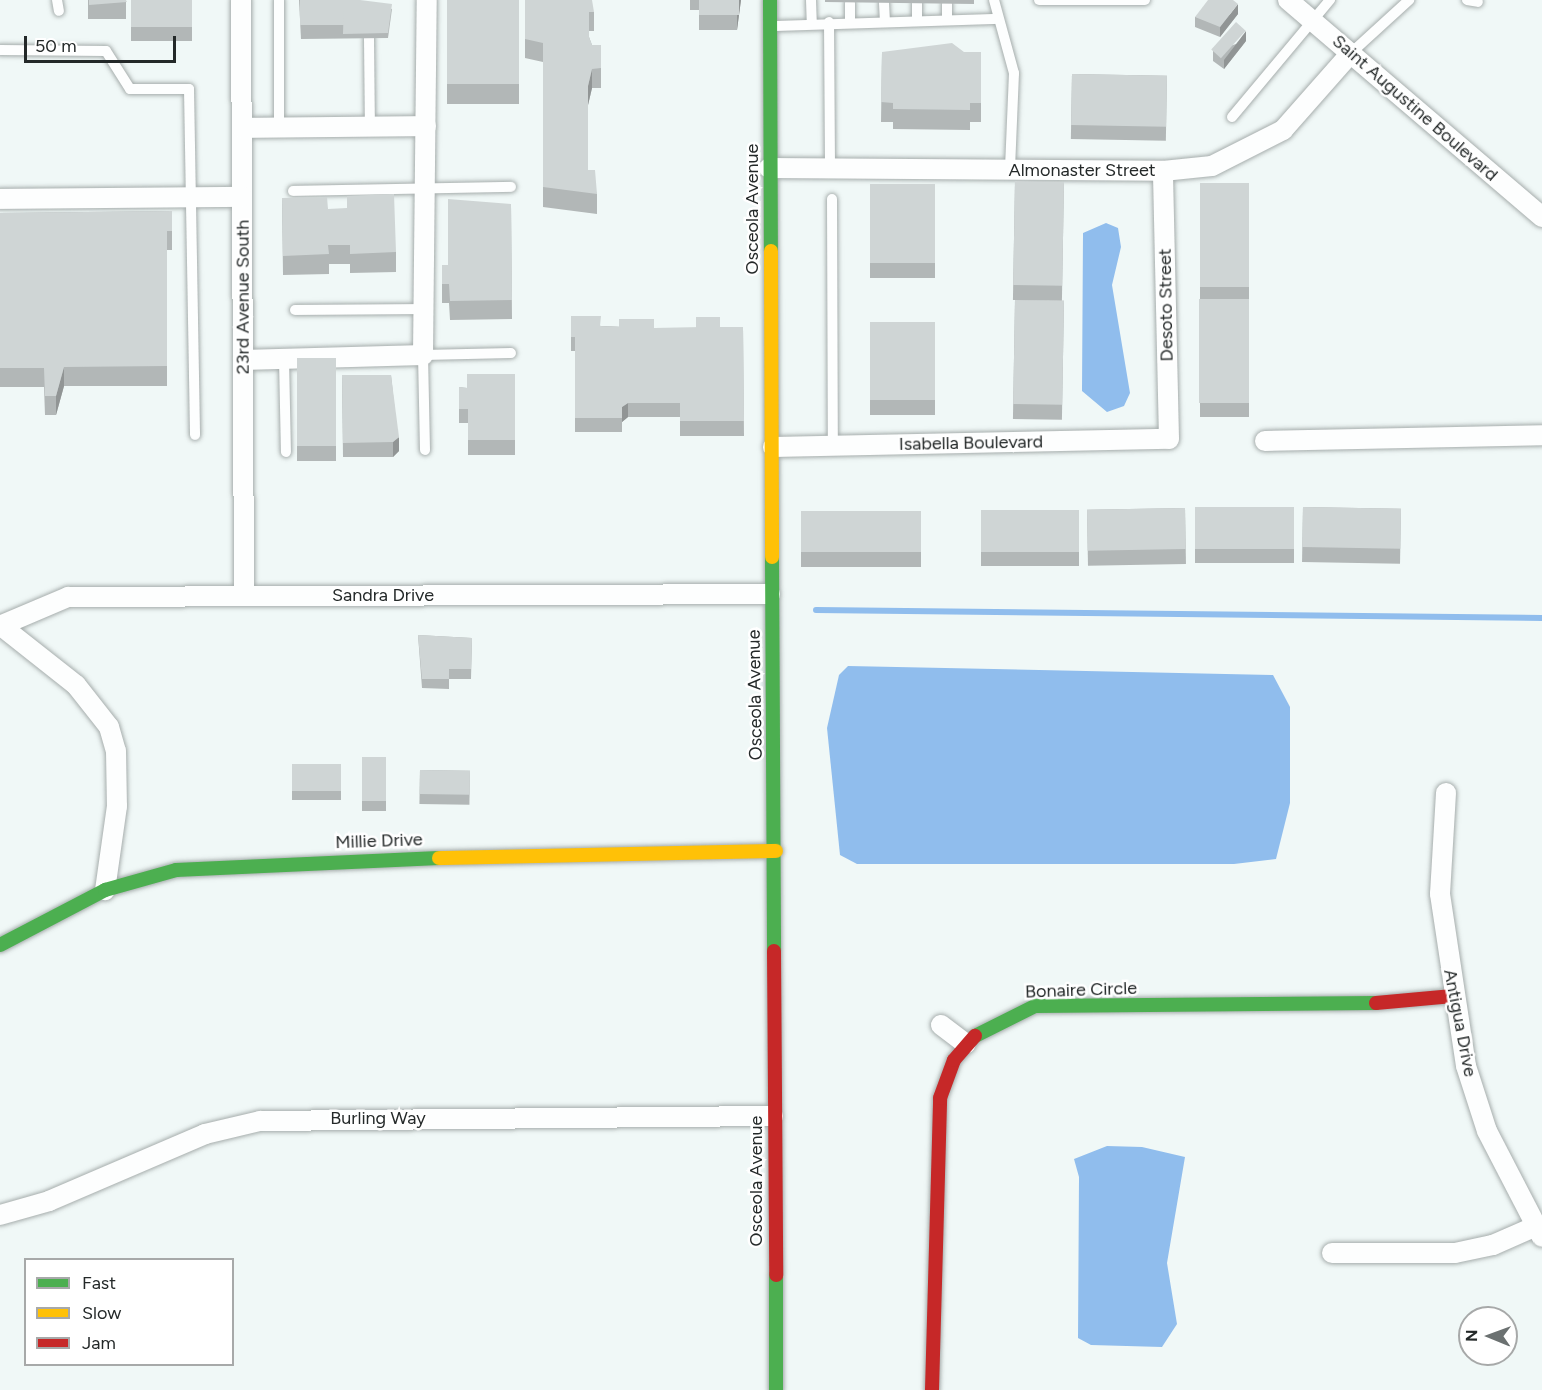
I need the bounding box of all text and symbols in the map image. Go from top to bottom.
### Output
scale bar [27,24,178,62]
street label: Saint Augustine Boulevard [1328,30,1502,186]
text: 50 m [35,35,77,57]
street label: Osceola Avenue [741,144,763,274]
street label: Almonaster Street [1008,159,1156,181]
street label: 23rd Avenue South [232,220,254,374]
street label: Desoto Street [1154,248,1178,362]
street label: Isabella Boulevard [899,431,1043,455]
street label: Sandra Drive [332,584,434,606]
street label: Osceola Avenue [743,629,767,761]
street label: Millie Drive [335,829,423,853]
street label: Antigua Drive [1439,967,1481,1079]
street label: Bonaire Circle [1025,977,1137,1003]
street label: Burling Way [330,1107,426,1129]
street label: Osceola Avenue [745,1116,767,1246]
legend [24,1258,234,1366]
text: Fast [82,1272,116,1294]
text: Slow [82,1302,121,1324]
north arrow [1458,1306,1518,1366]
text: N [1462,1329,1481,1342]
text: Jam [82,1332,116,1354]

